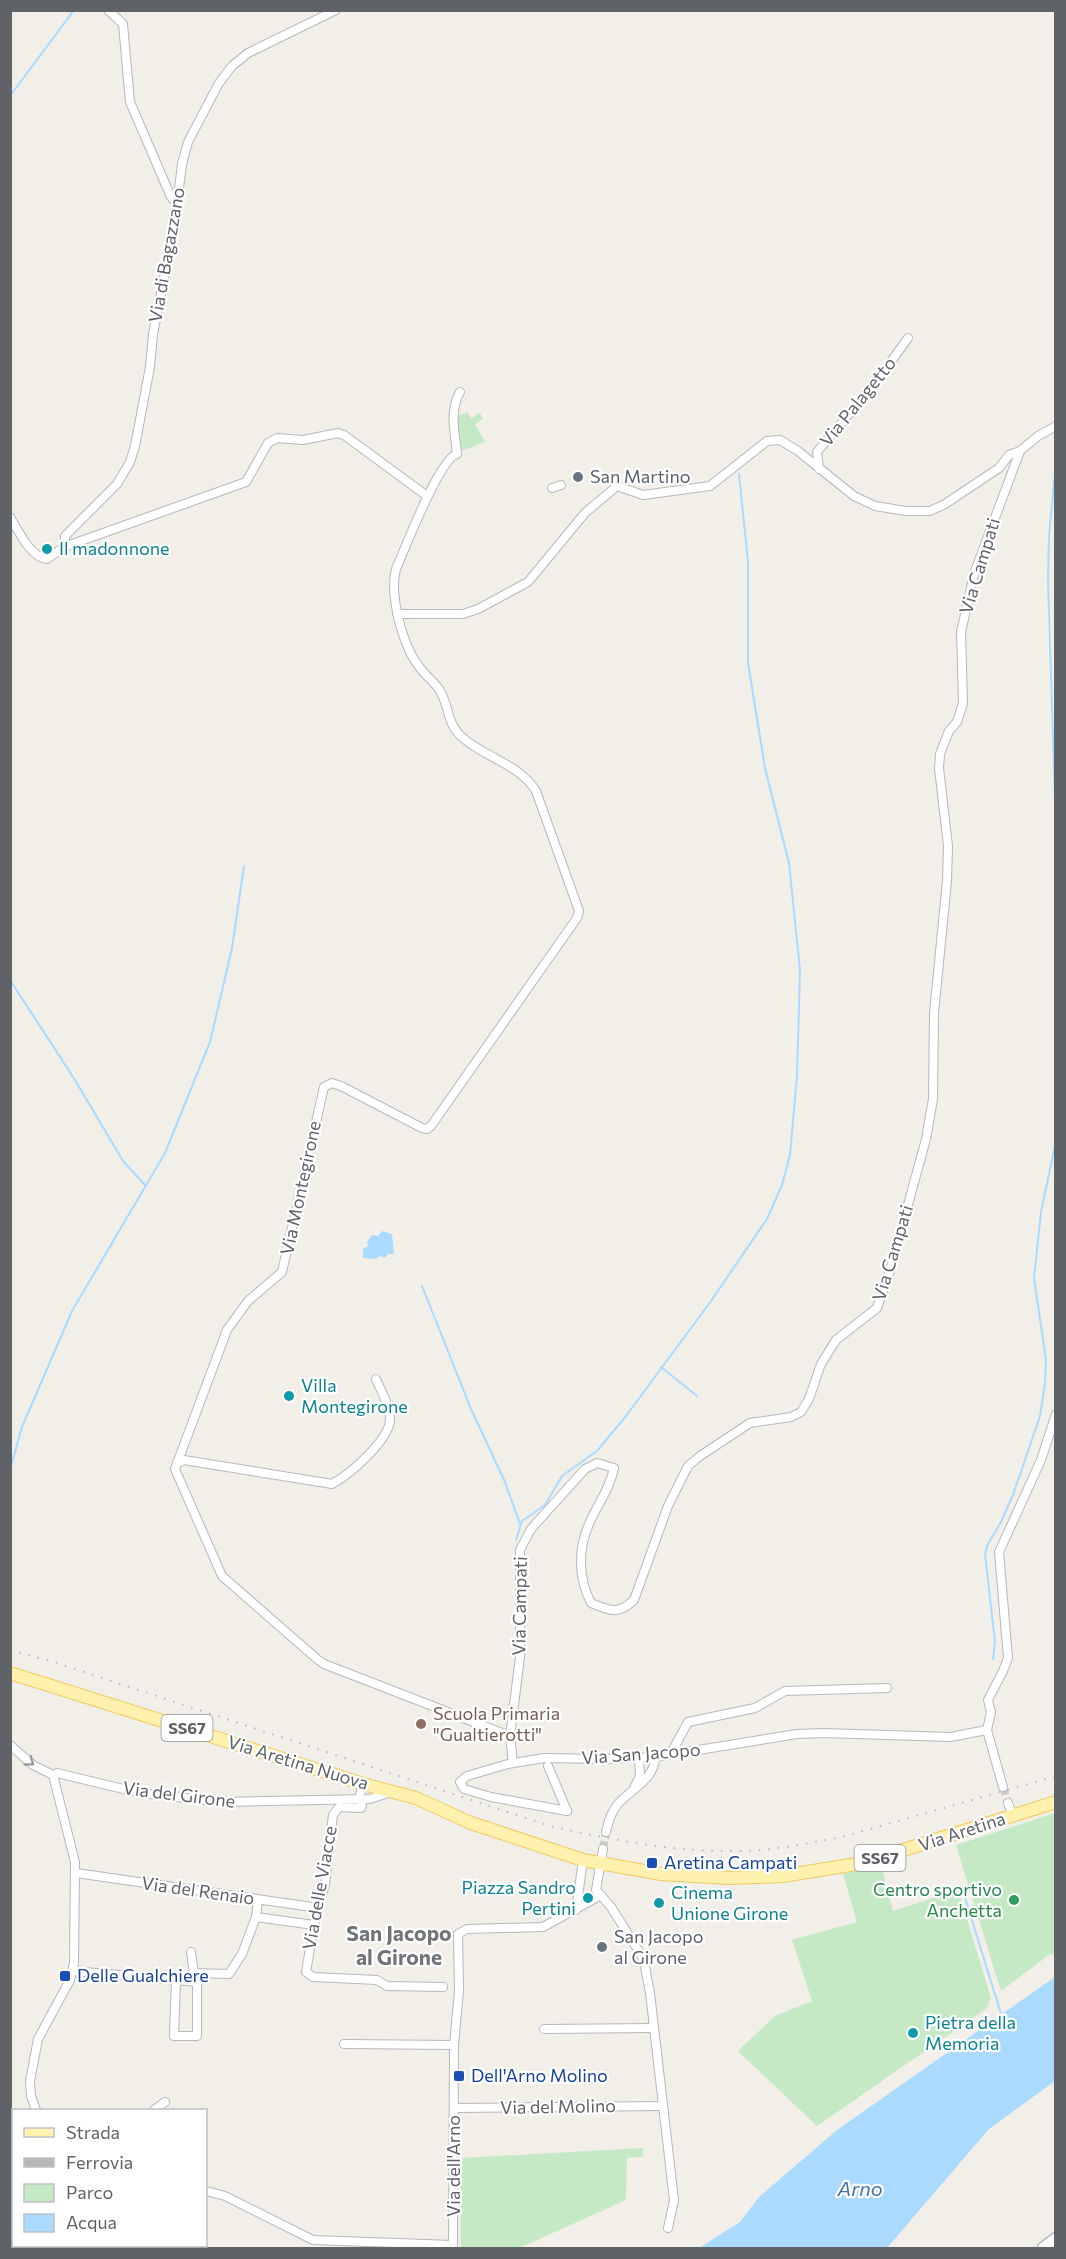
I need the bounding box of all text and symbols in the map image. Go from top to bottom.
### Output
street label: Via di Bagazzano [143,186,189,324]
street label: Via Palagetto [814,352,900,451]
place label: San Martino [590,465,690,487]
marker: San Martino [571,470,585,484]
street label: Via Campati [954,515,1004,616]
place label: Il madonnone [59,537,170,559]
marker: Il madonnone [40,542,54,556]
street label: Via Montegirone [275,1119,325,1257]
street label: Via Campati [867,1202,917,1303]
place label: Villa Montegirone [301,1374,408,1417]
marker: Villa Montegirone [282,1389,296,1403]
street label: Via Campati [507,1556,531,1656]
place label: Scuola Primaria "Gualtierotti" [433,1702,560,1745]
road number: SS67 [162,1715,213,1741]
marker: Scuola Primaria "Gualtierotti" [414,1717,428,1731]
street label: Via Aretina Nuova [225,1730,371,1794]
street label: Via San Jacopo [581,1738,701,1768]
one-way arrow [23,1755,34,1766]
street label: Via del Girone [122,1776,237,1812]
street label: Via Aretina [915,1807,1008,1855]
street label: Via delle Viacce [297,1824,341,1952]
road number: SS67 [854,1845,906,1871]
place label: Aretina Campati [664,1851,797,1873]
marker: Aretina Campati [645,1856,659,1870]
street label: Via del Renaio [140,1871,256,1909]
place label: Piazza Sandro Pertini [462,1876,576,1919]
place label: Centro sportivo Anchetta [873,1878,1002,1921]
place label: Cinema Unione Girone [671,1881,788,1924]
marker: Piazza Sandro Pertini [581,1891,595,1905]
marker: Centro sportivo Anchetta [1007,1893,1021,1907]
marker: Cinema Unione Girone [652,1896,666,1910]
district label: San Jacopo al Girone [346,1920,452,1969]
place label: San Jacopo al Girone [614,1925,703,1968]
marker: San Jacopo al Girone [595,1940,609,1954]
place label: Delle Gualchiere [77,1964,209,1986]
marker: Delle Gualchiere [58,1969,72,1983]
place label: Pietra della Memoria [925,2011,1016,2054]
marker: Pietra della Memoria [906,2026,920,2040]
place label: Dell'Arno Molino [471,2064,608,2086]
marker: Dell'Arno Molino [452,2069,466,2083]
street label: Via del Molino [500,2094,616,2118]
legend [12,2109,207,2247]
street label: Via dell'Arno [442,2115,464,2217]
text: Strada [66,2121,120,2143]
text: Ferrovia [66,2151,133,2173]
water label: Arno [836,2176,883,2200]
text: Parco [66,2181,113,2203]
text: Acqua [66,2211,117,2233]

